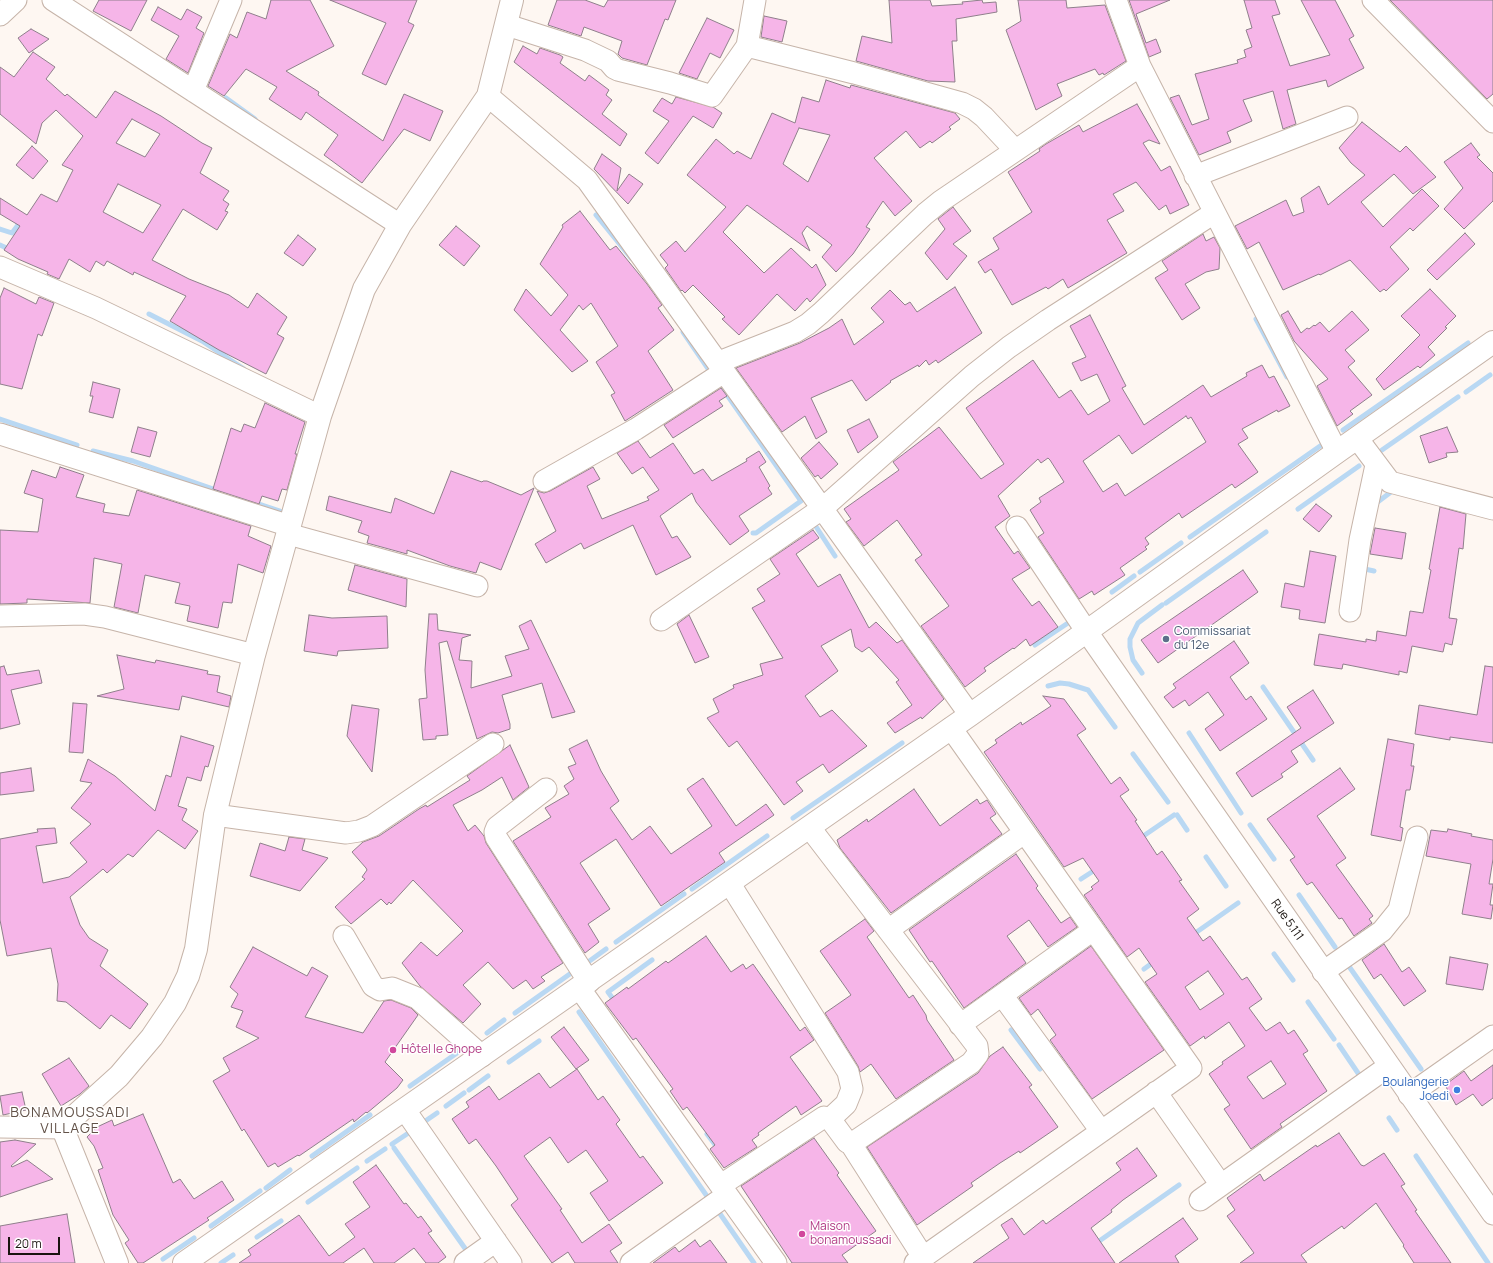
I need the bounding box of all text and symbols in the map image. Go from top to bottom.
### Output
place label: Commissariat du 12e [1174,625,1251,653]
marker: Commissariat du 12e [1161,634,1171,644]
street label: Rue 5.111 [1268,897,1306,943]
place label: Hôtel le Ghope [401,1043,482,1057]
marker: Hôtel le Ghope [388,1045,398,1055]
place label: Boulangerie Joedi [1383,1076,1449,1104]
marker: Boulangerie Joedi [1452,1085,1462,1095]
district label: BONAMOUSSADI VILLAGE [10,1105,130,1138]
place label: Maison bonamoussadi [810,1220,892,1248]
scale bar [10,1229,62,1255]
marker: Maison bonamoussadi [797,1229,807,1239]
text: 20 m [15,1235,42,1252]

